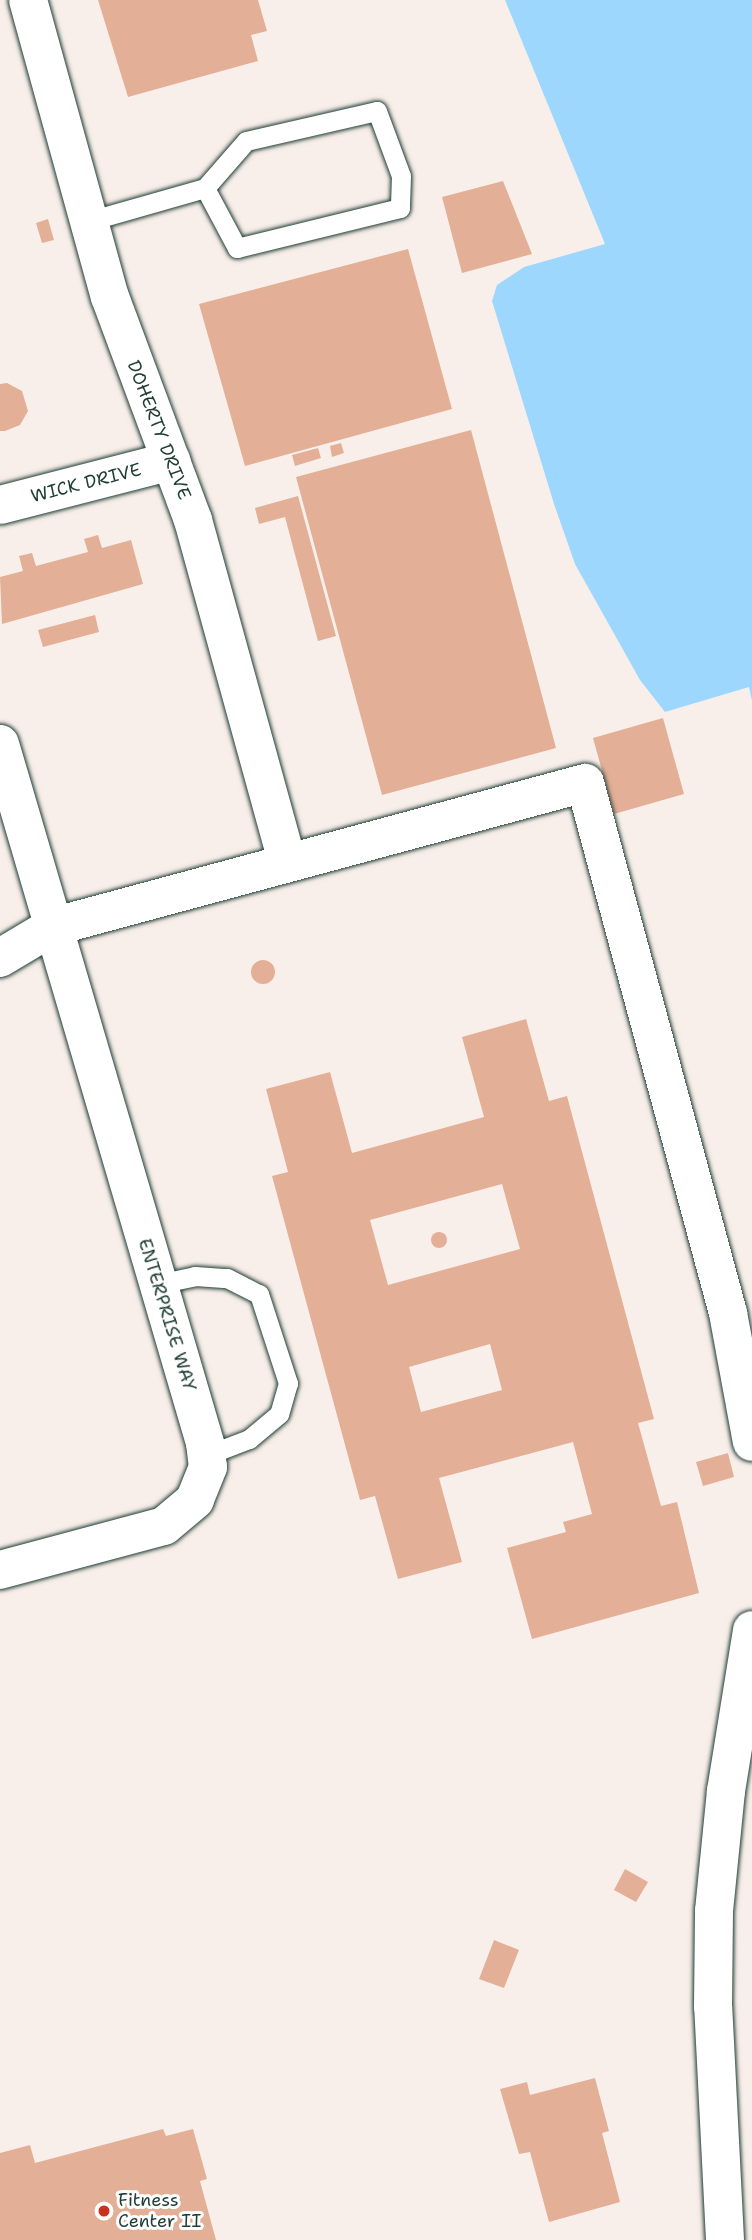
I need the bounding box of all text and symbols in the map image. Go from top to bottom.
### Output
street label: DOHERTY DRIVE [123,357,195,503]
street label: WICK DRIVE [28,459,144,507]
street label: ENTERPRISE WAY [133,1236,201,1394]
place label: Fitness Center II [118,2190,201,2232]
marker: Fitness Center II [96,2203,112,2219]

